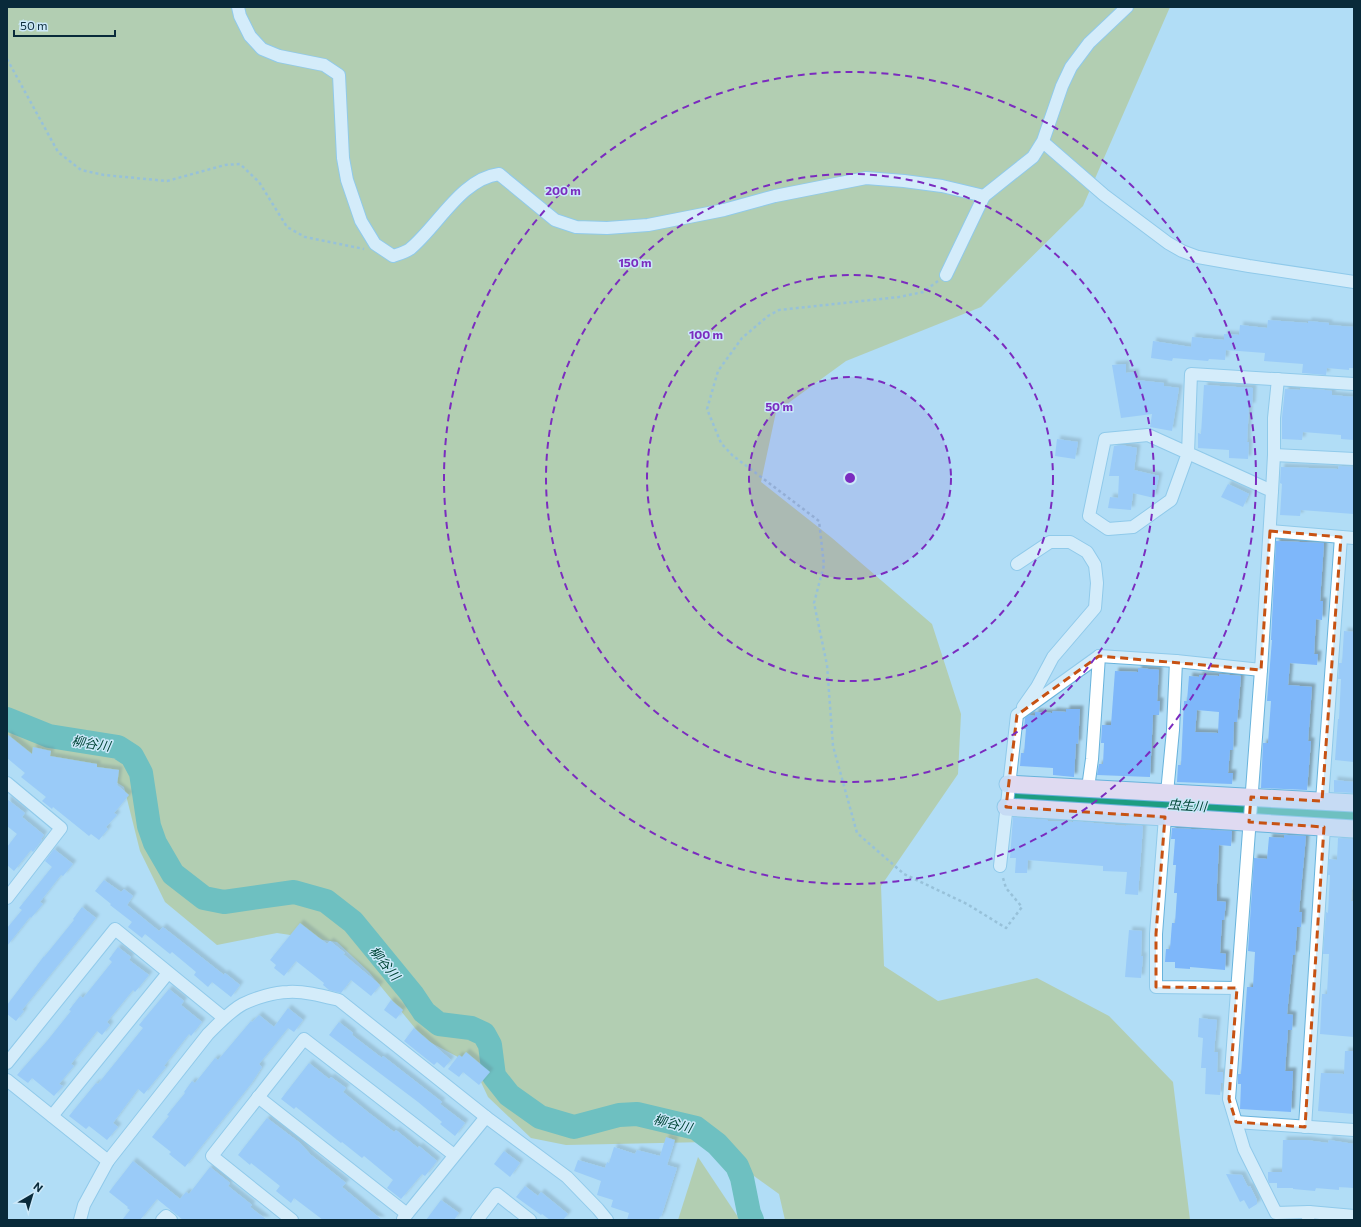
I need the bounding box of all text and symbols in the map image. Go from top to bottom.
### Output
scale bar [14,12,115,38]
text: 50 m [20,18,48,32]
text: 200 m [545,183,581,197]
text: 150 m [618,255,652,269]
text: 100 m [689,327,723,341]
text: 50 m [765,399,793,413]
centre of rings [843,471,857,485]
water label: 柳谷川 [70,732,113,754]
water label: 虫生川 [1167,796,1209,814]
water label: 柳谷川 [367,943,405,985]
water label: 柳谷川 [652,1111,696,1136]
north arrow [12,1175,52,1215]
text: N [31,1179,46,1194]

